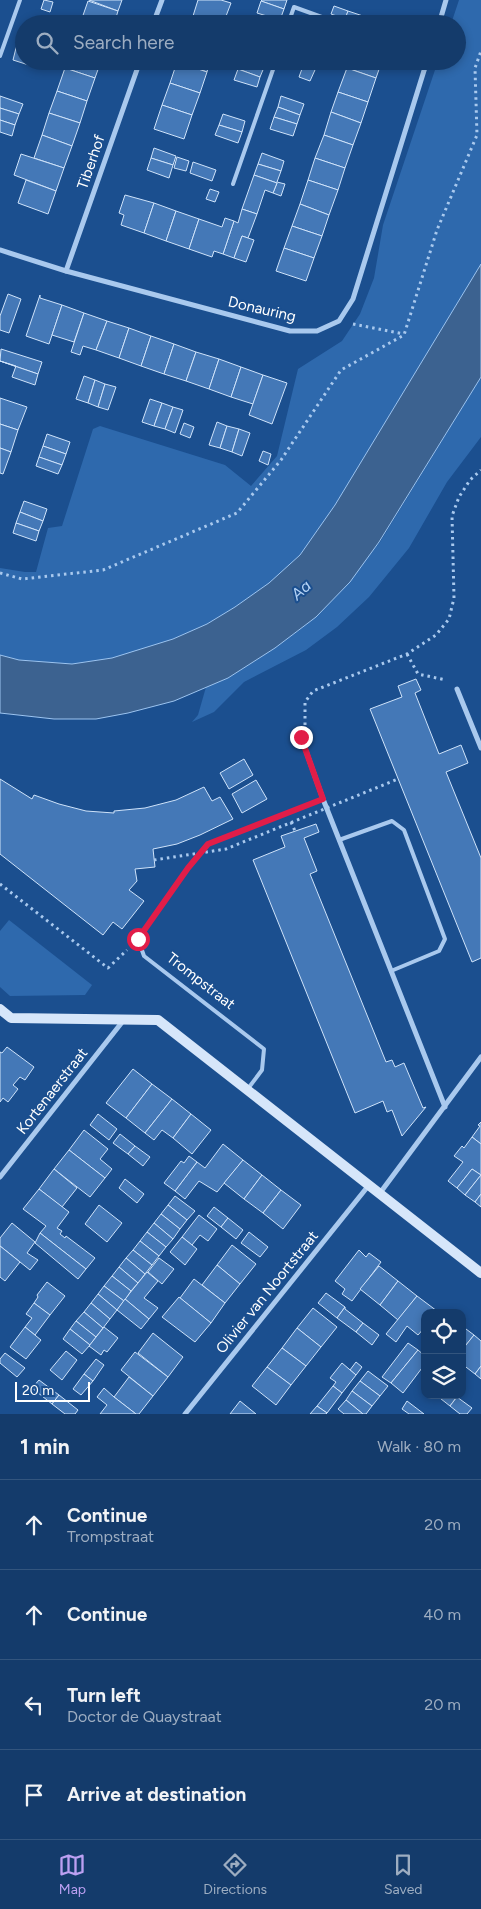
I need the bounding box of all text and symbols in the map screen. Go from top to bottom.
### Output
search box [15,15,466,70]
icon: search [33,29,61,57]
text: Search here [73,31,175,54]
street label: Tiberhof [73,132,109,192]
street label: Donauring [226,292,298,326]
water label: Aa [286,576,315,605]
route end [290,726,313,749]
route start [127,928,150,951]
street label: Trompstraat [163,949,239,1013]
street label: Kortenaerstraat [13,1044,91,1138]
street label: Olivier van Noortstraat [212,1227,322,1357]
map controls [421,1309,466,1399]
button: locate [421,1309,466,1354]
button: layers [421,1354,466,1399]
scale bar [15,1379,90,1402]
text: 20 m [22,1382,54,1399]
text: 1 min [20,1434,70,1459]
text: Walk · 80 m [377,1437,461,1456]
text: Continue [67,1504,147,1527]
icon: ahead [20,1511,48,1539]
text: 20 m [424,1515,461,1534]
text: Trompstraat [67,1527,154,1546]
icon: ahead [20,1601,48,1629]
text: Continue [67,1603,147,1626]
text: 40 m [423,1605,461,1624]
text: Turn left [67,1684,141,1707]
icon: left [20,1691,48,1719]
text: 20 m [424,1695,461,1714]
text: Doctor de Quaystraat [67,1707,222,1726]
icon: arrive [20,1781,48,1809]
text: Arrive at destination [67,1783,246,1806]
tab: Map [58,1851,86,1898]
tab: Directions [203,1851,267,1898]
tab: Saved [384,1851,423,1898]

